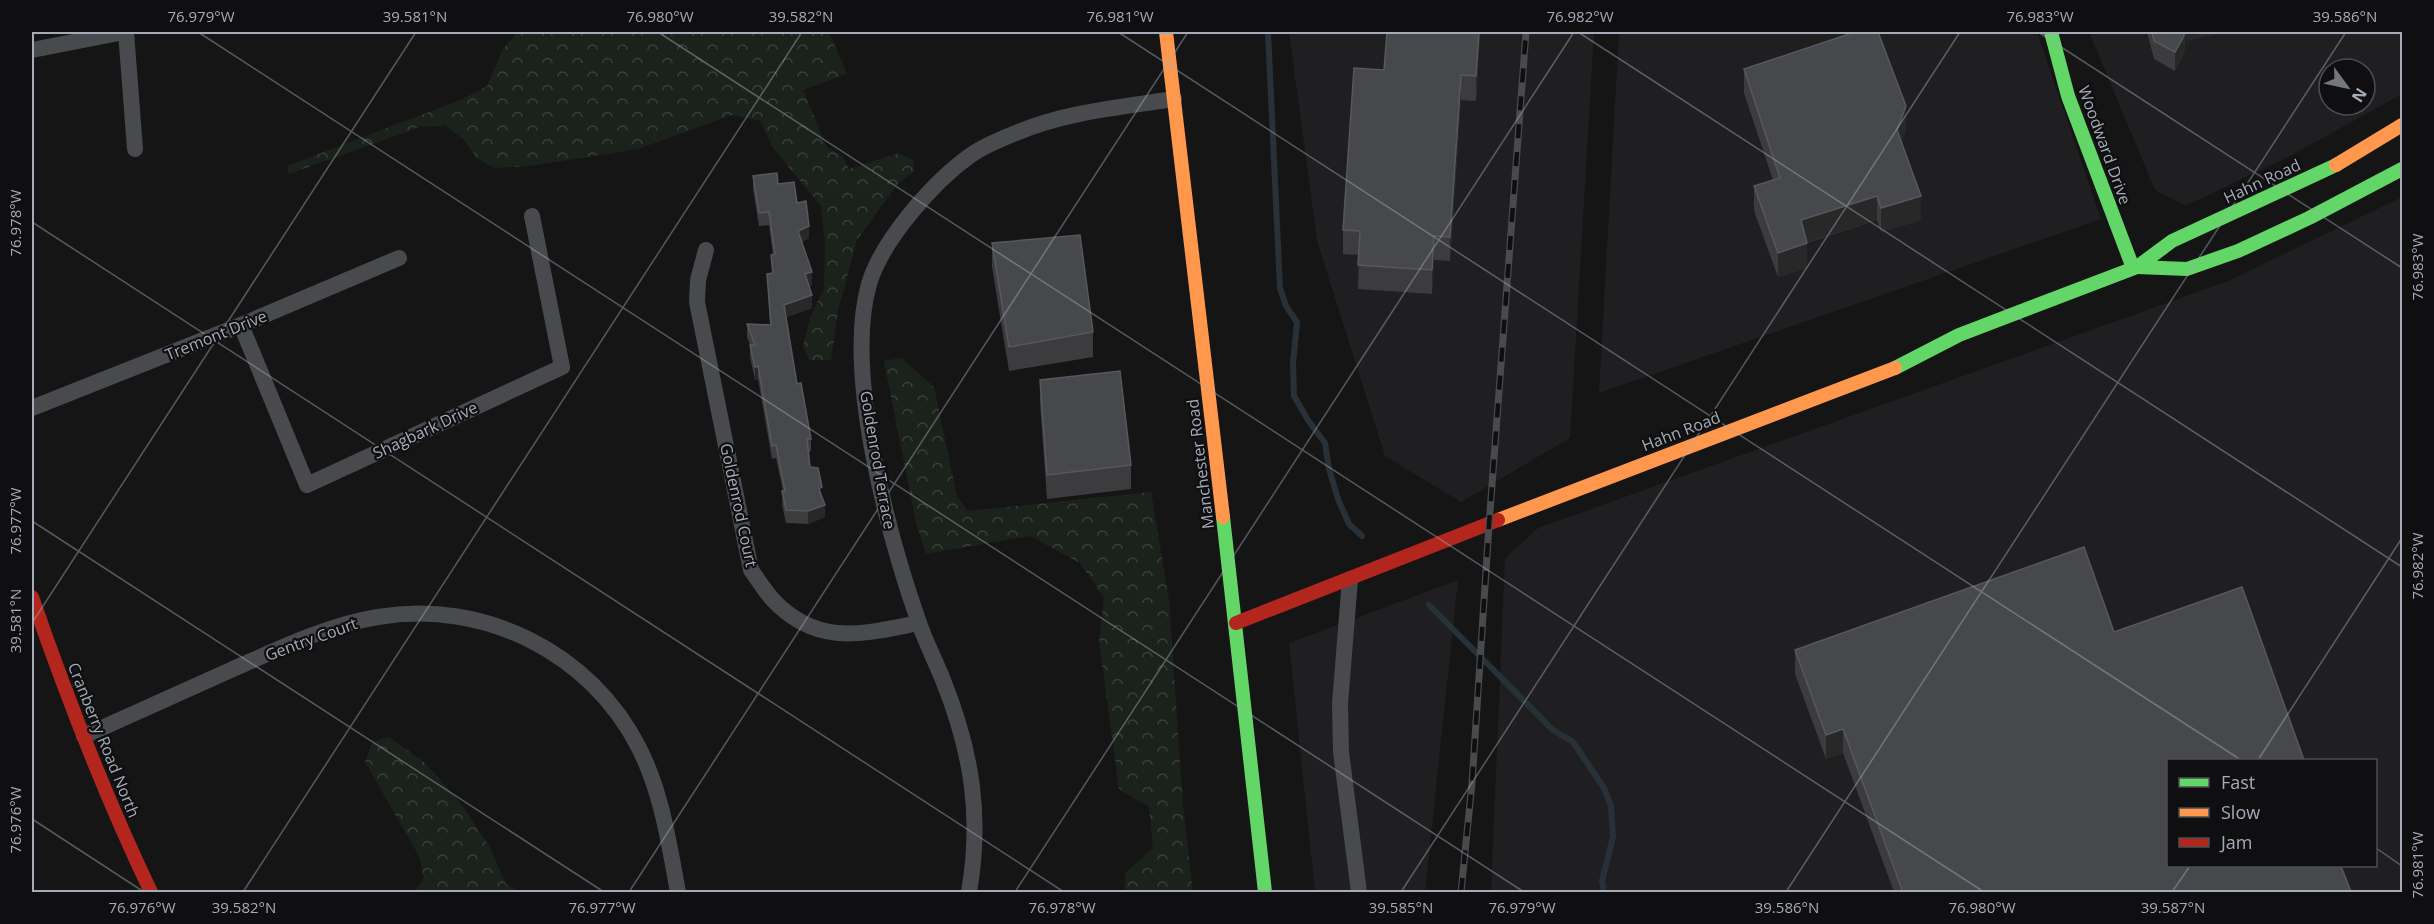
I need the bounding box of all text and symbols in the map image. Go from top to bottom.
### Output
text: 76.979°W [167,6,235,26]
text: 39.581°N [383,6,447,26]
text: 76.980°W [626,6,694,26]
text: 39.582°N [769,6,833,26]
text: 76.981°W [1086,6,1154,26]
text: 76.982°W [1546,6,1614,26]
text: 76.983°W [2006,6,2074,26]
text: 39.586°N [2313,6,2377,26]
north arrow [2317,57,2377,117]
street label: Woodward Drive [2073,83,2137,207]
text: N [2347,84,2372,107]
street label: Hahn Road [2220,154,2304,208]
text: 76.978°W [5,189,25,257]
text: 76.983°W [2407,233,2427,301]
street label: Tremont Drive [162,305,270,365]
street label: Goldenrod Terrace [855,389,901,531]
street label: Shagbark Drive [369,396,481,464]
street label: Manchester Road [1181,398,1219,530]
street label: Hahn Road [1638,406,1724,456]
street label: Goldenrod Court [715,441,763,569]
text: 76.977°W [5,487,25,555]
text: 76.982°W [2407,532,2427,600]
text: 39.581°N [5,589,25,653]
street label: Gentry Court [262,612,360,666]
street label: Cranberry Road North [63,659,145,821]
legend [2167,759,2377,867]
text: Fast [2221,770,2255,794]
text: 76.976°W [5,786,25,854]
text: Slow [2221,800,2260,824]
text: Jam [2219,830,2253,854]
text: 76.981°W [2407,831,2427,899]
text: 76.976°W [108,897,176,917]
text: 39.582°N [212,897,276,917]
text: 76.977°W [568,897,636,917]
text: 76.978°W [1028,897,1096,917]
text: 39.585°N [1369,897,1433,917]
text: 76.979°W [1488,897,1556,917]
text: 39.586°N [1755,897,1819,917]
text: 76.980°W [1948,897,2016,917]
text: 39.587°N [2141,897,2205,917]

